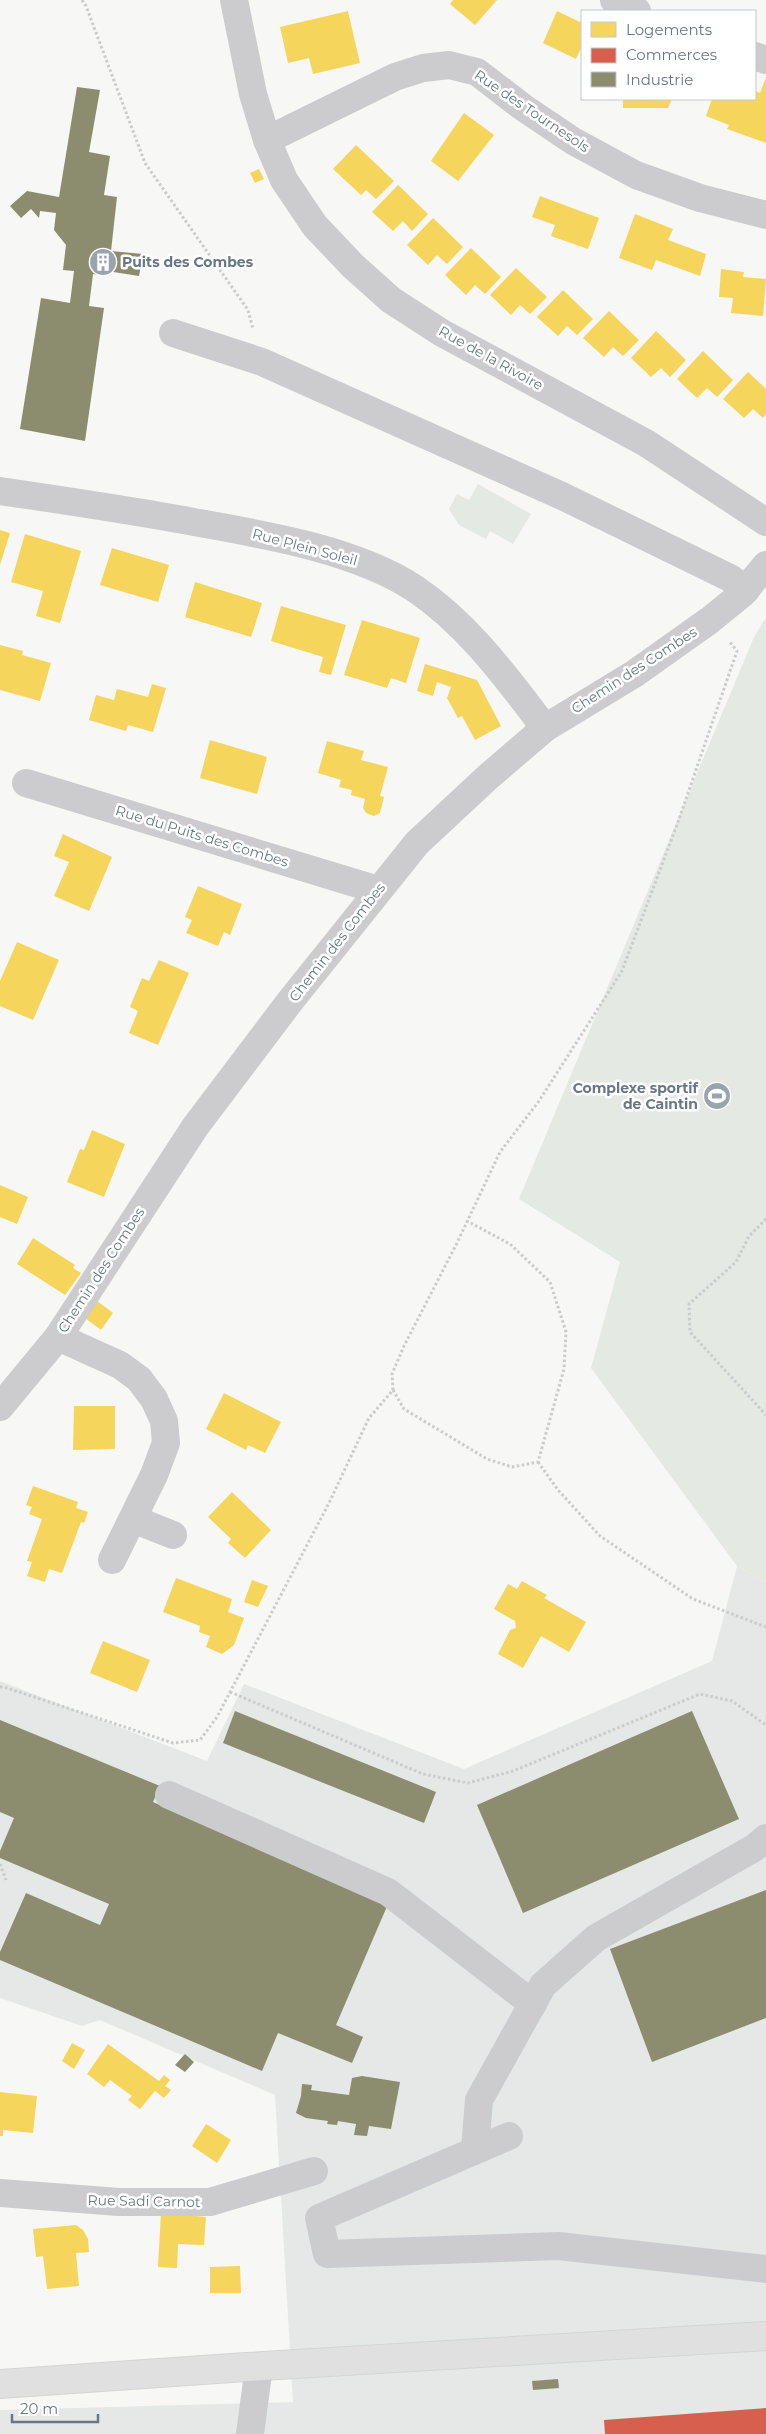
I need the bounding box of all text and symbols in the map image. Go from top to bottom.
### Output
legend [581,10,756,100]
text: Logements [626,20,712,39]
text: Commerces [626,45,717,64]
street label: Rue des Tournesols [471,66,593,156]
text: Industrie [626,70,693,89]
building icon: Puits des Combes [88,247,118,277]
place label: Puits des Combes [122,253,254,271]
street label: Rue de la Rivoire [436,322,546,394]
street label: Rue Plein Soleil [251,524,359,570]
street label: Chemin des Combes [568,623,700,717]
street label: Rue du Puits des Combes [113,801,291,871]
street label: Chemin des Combes [285,879,389,1005]
place label: Complexe sportif de Caintin [573,1079,699,1113]
sports icon: Complexe sportif de Caintin [702,1081,732,1111]
street label: Chemin des Combes [54,1204,148,1336]
street label: Rue Sadi Carnot [87,2191,201,2211]
scale bar [12,2392,99,2424]
text: 20 m [20,2399,58,2418]

